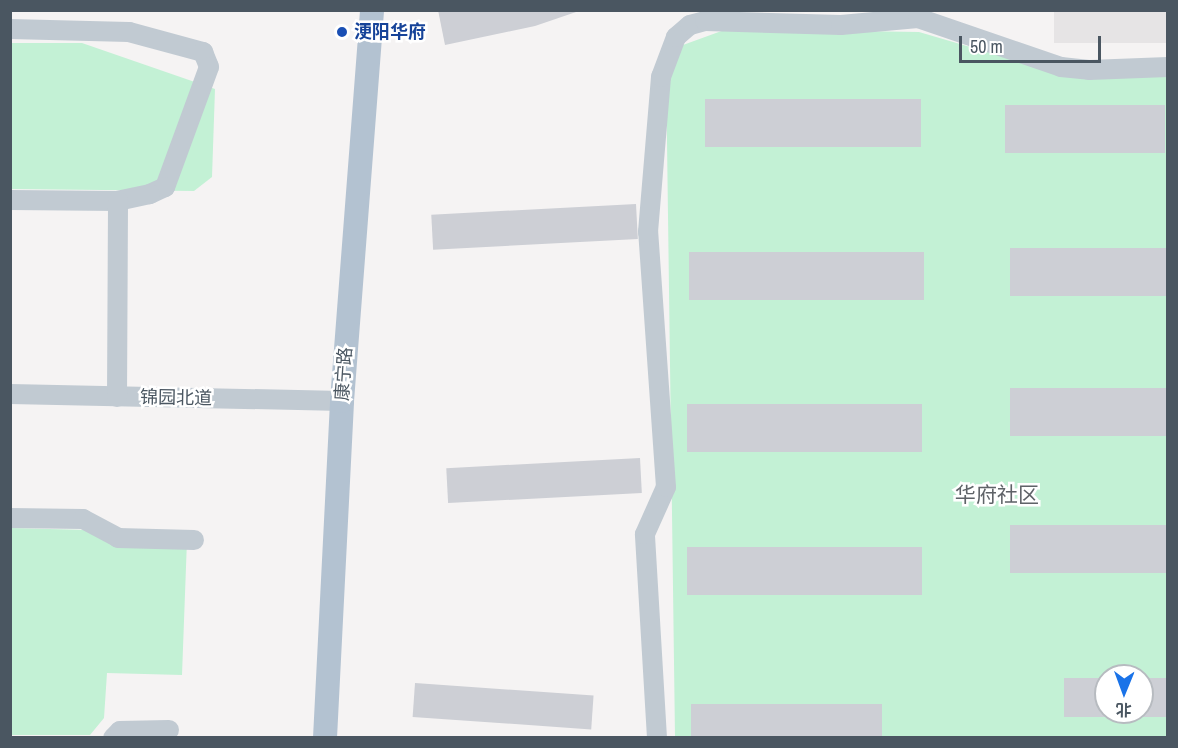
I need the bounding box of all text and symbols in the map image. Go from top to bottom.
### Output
place label: 浭阳华府 [354,21,426,43]
scale bar [962,24,1104,62]
marker: 浭阳华府 [335,25,349,39]
text: 50 m [970,34,1003,59]
street label: 康宁路 [331,346,357,402]
street label: 锦园北道 [140,387,212,409]
district label: 华府社区 [955,482,1039,508]
north arrow [1094,664,1154,724]
text: 北 [1116,699,1132,721]

